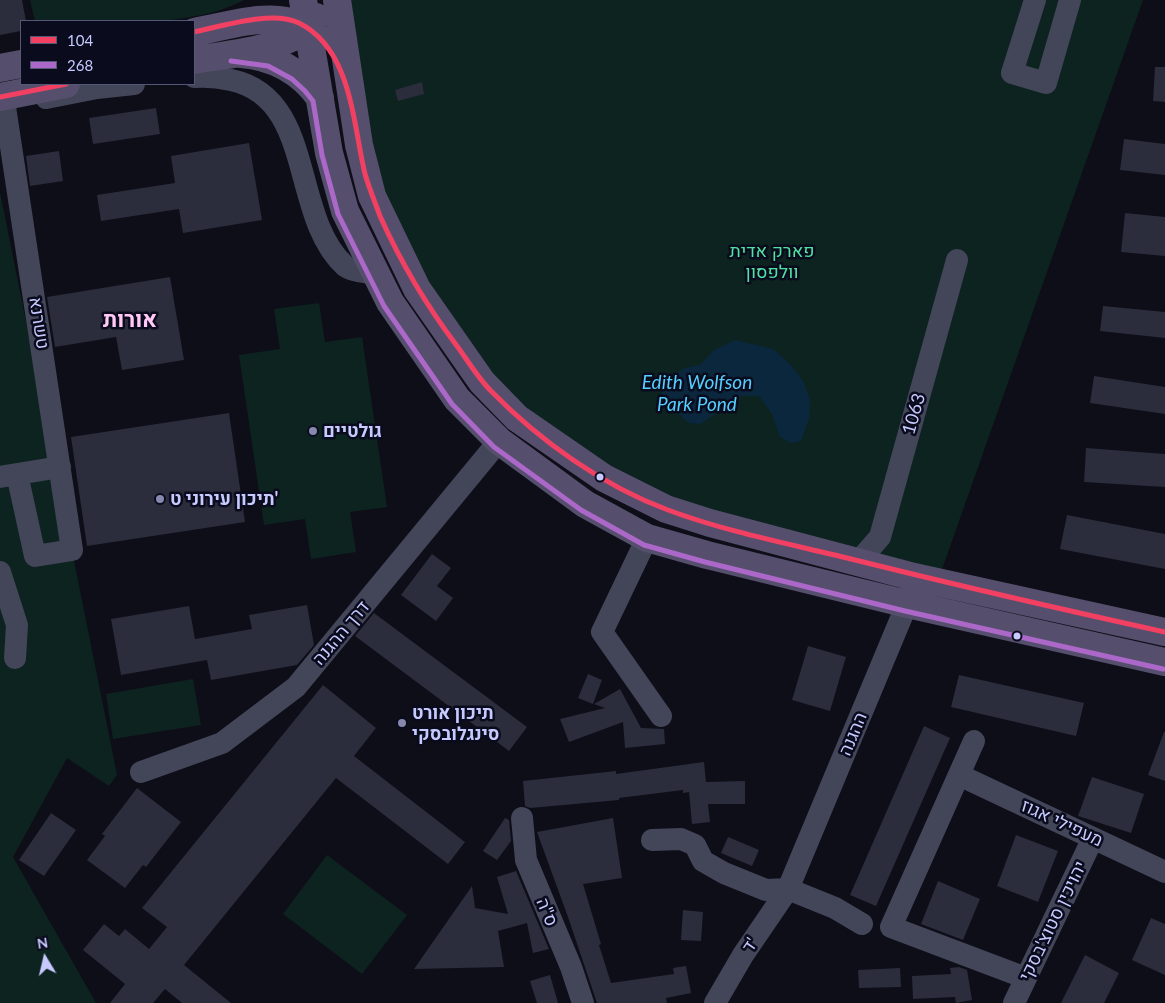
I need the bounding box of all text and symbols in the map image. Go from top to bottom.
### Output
legend [20,20,195,85]
text: 104 [67,31,93,49]
text: 268 [67,56,93,74]
park label: פארק אדית וולפסון [729,240,815,282]
street label: טשרנא [24,295,54,351]
district label: אורות [103,307,157,333]
water label: Edith Wolfson Park Pond [642,372,752,416]
street label: 1063 [898,391,930,437]
place label: גולטיים [323,420,382,442]
marker: גולטיים [307,425,319,437]
unlabelled marker [595,472,605,482]
place label: תיכון עירוני ט' [170,488,278,510]
marker: תיכון עירוני ט' [154,493,166,505]
street label: דרך ההגנה [308,597,374,669]
unlabelled marker [1012,631,1022,641]
place label: תיכון אורט סינגלובסקי [412,702,499,744]
street label: ההגנה [834,709,872,759]
marker: תיכון אורט סינגלובסקי [396,717,408,729]
street label: מעפילי אגוז [1018,795,1106,851]
street label: יהויכין סטוצ'בסקי [1015,858,1091,984]
street label: ס"ה [531,895,563,929]
north arrow [20,933,70,983]
text: N [36,933,49,952]
street label: ד' [737,934,763,956]

